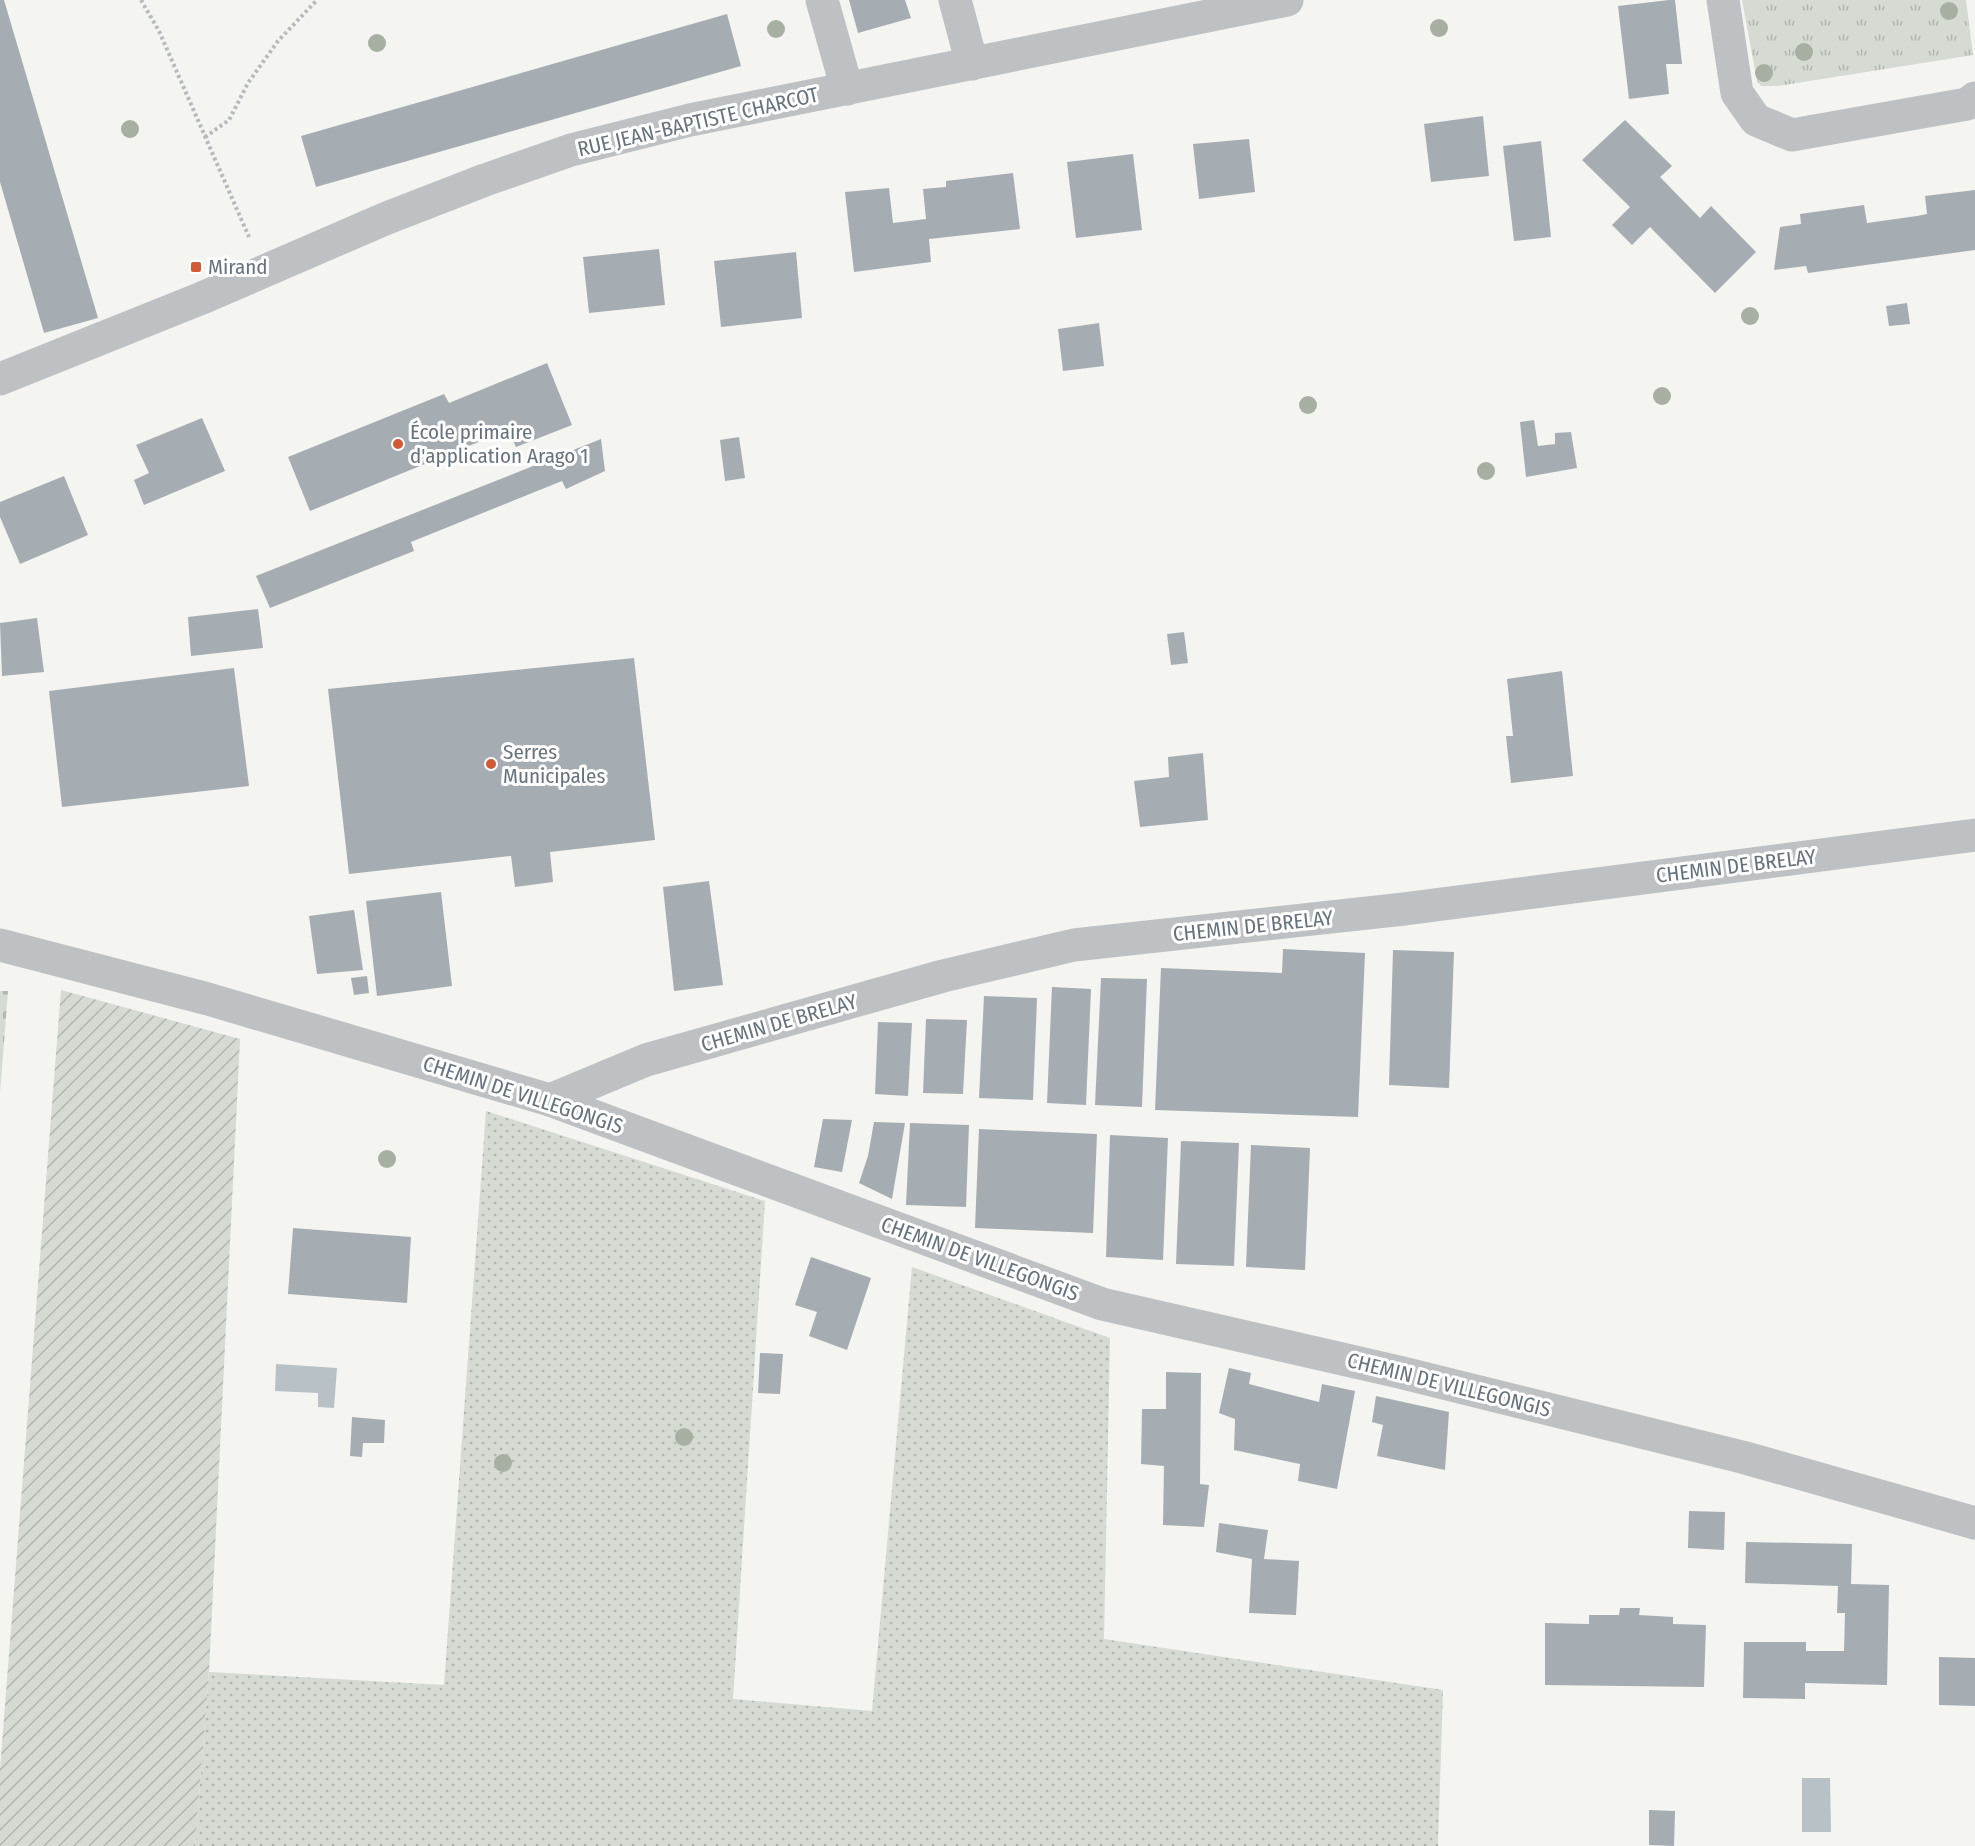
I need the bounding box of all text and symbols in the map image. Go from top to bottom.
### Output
street label: RUE JEAN-BAPTISTE CHARCOT [575,82,821,162]
place label: Mirand [208,254,268,280]
marker: Mirand [189,260,203,274]
place label: École primaire d'application Arago 1 [410,419,588,469]
marker: École primaire d'application Arago 1 [391,437,405,451]
place label: Serres Municipales [503,739,605,789]
marker: Serres Municipales [484,757,498,771]
street label: CHEMIN DE BRELAY [1655,843,1818,889]
street label: CHEMIN DE BRELAY [1172,905,1335,947]
street label: CHEMIN DE BRELAY [698,988,860,1058]
street label: CHEMIN DE VILLEGONGIS [420,1050,626,1140]
street label: CHEMIN DE VILLEGONGIS [878,1211,1082,1307]
street label: CHEMIN DE VILLEGONGIS [1345,1347,1553,1423]

